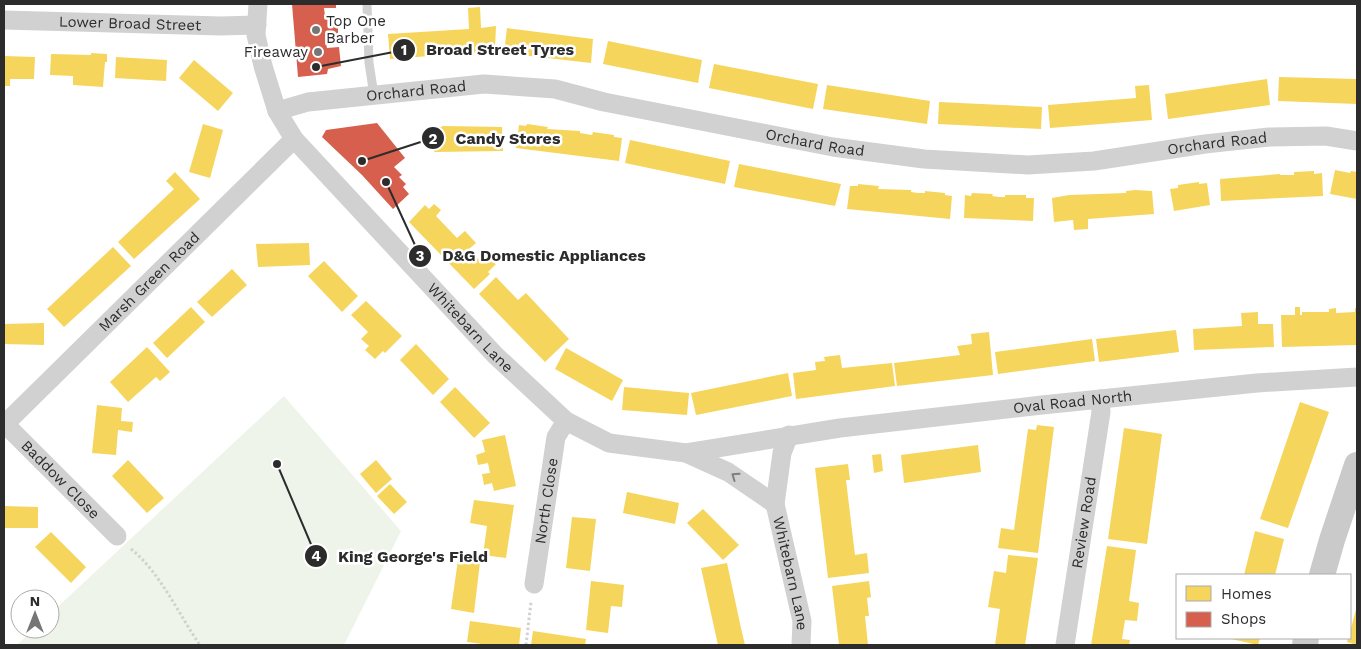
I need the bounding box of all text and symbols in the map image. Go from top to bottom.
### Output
place label: Top One Barber [326,12,386,47]
street label: Lower Broad Street [59,13,202,34]
marker: Top One Barber [310,24,322,36]
callout: Broad Street Tyres [391,34,584,65]
text: Broad Street Tyres [426,40,574,59]
text: 1 [401,41,407,59]
place label: Fireaway [244,43,308,61]
marker: Fireaway [312,46,324,58]
street label: Orchard Road [365,77,467,105]
callout: Candy Stores [420,123,570,154]
street label: Orchard Road [764,125,866,160]
street label: Orchard Road [1166,128,1268,159]
text: Candy Stores [456,129,561,148]
text: 2 [429,130,438,148]
street label: Marsh Green Road [95,228,203,335]
callout: D&G Domestic Appliances [407,240,656,271]
text: D&G Domestic Appliances [442,246,646,265]
text: 3 [416,247,425,265]
street label: Whitebarn Lane [424,279,517,376]
street label: Oval Road North [1012,387,1133,417]
street label: Baddow Close [18,437,104,523]
street label: North Close [531,457,562,545]
one-way arrow [731,473,740,482]
street label: Review Road [1068,475,1100,570]
street label: Whitebarn Lane [769,515,811,631]
callout: King George's Field [303,541,498,572]
text: 4 [311,547,321,565]
text: King George's Field [338,547,488,566]
legend [1176,574,1351,639]
text: Homes [1221,585,1272,603]
north arrow [10,589,60,639]
text: N [30,593,40,609]
text: Shops [1221,610,1266,628]

